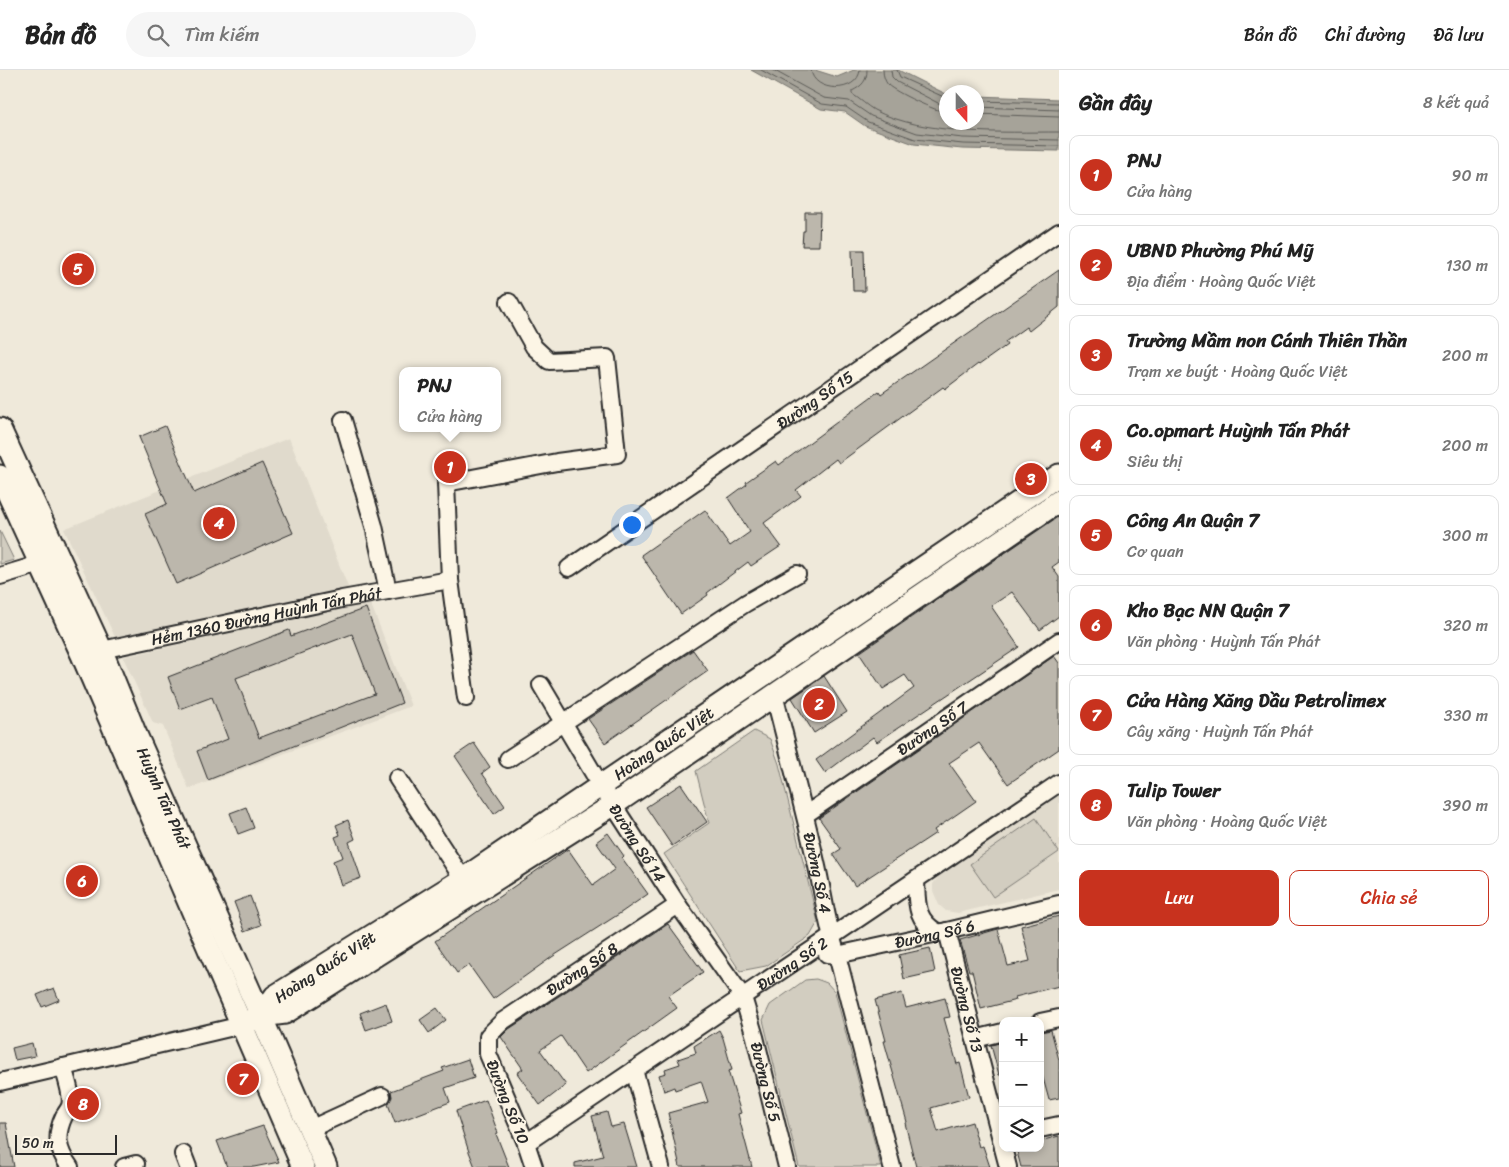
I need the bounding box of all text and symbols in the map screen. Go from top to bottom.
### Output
search box [126,12,476,57]
text: Bản đồ [25,14,96,56]
text: Tìm kiếm [184,18,259,51]
text: Bản đồ [1244,19,1297,51]
text: Chỉ đường [1325,19,1406,51]
text: Đã lưu [1434,19,1484,51]
icon: search [144,21,172,49]
text: Gần đây [1079,84,1152,122]
north arrow [939,85,984,130]
text: 8 kết quả [1423,88,1489,117]
text: PNJ [1127,144,1161,177]
text: 1 [1093,161,1099,190]
text: 90 m [1452,161,1488,190]
text: Cửa hàng [1127,177,1192,206]
text: UBND Phường Phú Mỹ [1127,234,1313,267]
pin: 5 [62,250,94,288]
text: 2 [1091,251,1101,280]
text: 130 m [1446,251,1488,280]
text: Địa điểm · Hoàng Quốc Việt [1127,267,1316,296]
text: Trường Mầm non Cánh Thiên Thần [1127,324,1407,357]
text: 3 [1092,341,1100,370]
text: 200 m [1442,341,1488,370]
text: Trạm xe buýt · Hoàng Quốc Việt [1127,357,1348,386]
street label: Đường Số 15 [770,362,860,437]
popup [399,367,501,432]
text: PNJ [417,369,451,402]
text: Cửa hàng [417,402,483,431]
text: Co.opmart Huỳnh Tấn Phát [1127,414,1350,447]
text: 4 [1091,431,1101,460]
text: 200 m [1442,431,1488,460]
text: Siêu thị [1127,447,1182,476]
pin: 1 [434,448,466,486]
pin: 3 [1015,460,1047,498]
pin: 4 [203,504,235,542]
text: Công An Quận 7 [1127,504,1259,537]
your location [619,512,645,538]
text: 5 [1091,521,1101,550]
text: 300 m [1443,521,1488,550]
text: Cơ quan [1127,537,1184,566]
street label: Hẻm 1360 Đường Huỳnh Tấn Phát [148,578,384,654]
text: Kho Bạc NN Quận 7 [1127,594,1289,627]
text: 6 [1091,611,1101,640]
text: 320 m [1443,611,1488,640]
text: Văn phòng · Huỳnh Tấn Phát [1127,627,1320,656]
text: Cửa Hàng Xăng Dầu Petrolimex [1127,684,1386,717]
pin: 2 [803,685,835,723]
street label: Đường Số 7 [890,693,975,763]
street label: Hoàng Quốc Việt [607,698,720,788]
text: 7 [1091,701,1101,730]
text: 330 m [1444,701,1488,730]
text: Cây xăng · Huỳnh Tấn Phát [1127,717,1313,746]
street label: Huỳnh Tấn Phát [129,742,200,855]
text: Tulip Tower [1127,774,1220,807]
text: 8 [1091,791,1101,820]
text: 390 m [1443,791,1488,820]
street label: Đường Số 14 [601,797,674,888]
text: Văn phòng · Hoàng Quốc Việt [1127,807,1327,836]
street label: Đường Số 4 [795,829,840,916]
pin: 6 [66,862,98,900]
button: Lưu [1079,870,1279,926]
button: Chia sẻ [1289,870,1489,926]
street label: Đường Số 6 [892,910,978,957]
street label: Hoàng Quốc Việt [268,923,382,1011]
street label: Đường Số 2 [750,929,834,998]
street label: Đường Số 8 [540,934,624,1003]
street label: Đường Số 13 [942,963,992,1056]
map controls [999,1017,1044,1152]
button: + [999,1017,1044,1062]
street label: Đường Số 5 [742,1039,790,1126]
street label: Đường Số 10 [478,1055,538,1149]
pin: 7 [227,1060,259,1098]
button: − [999,1062,1044,1107]
pin: 8 [67,1085,99,1123]
button: layers [999,1107,1044,1152]
text: 50 m [22,1131,54,1156]
scale bar [15,1132,118,1155]

